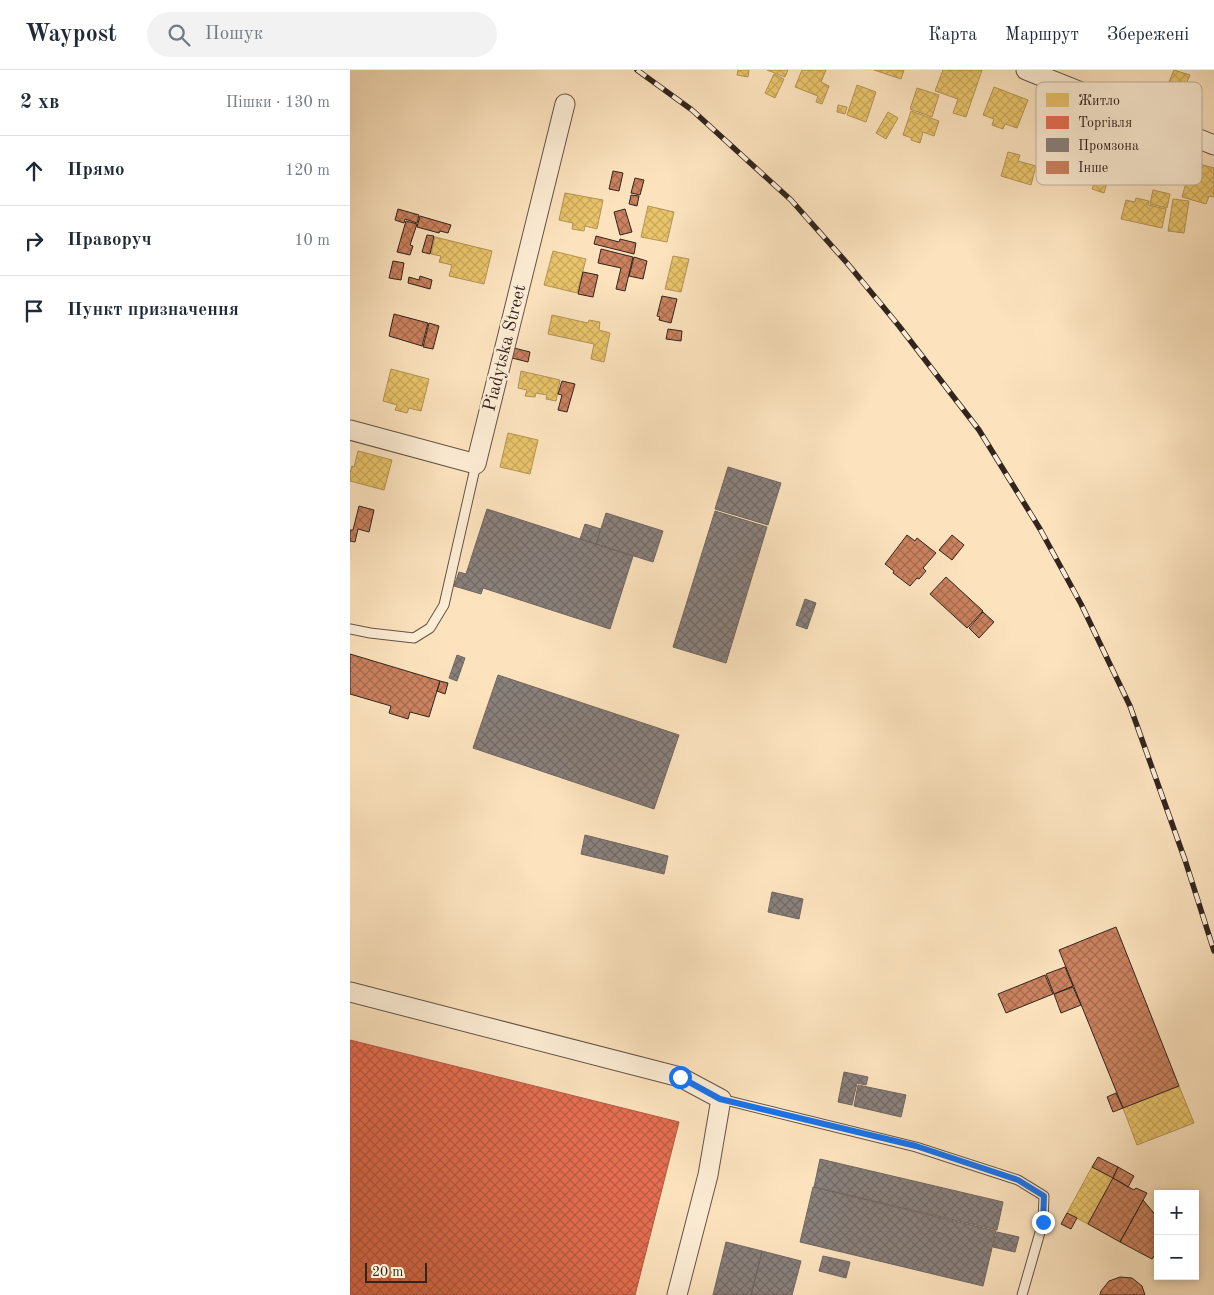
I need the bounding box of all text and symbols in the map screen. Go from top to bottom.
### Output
search box [147,12,497,57]
icon: search [165,21,193,49]
text: Waypost [25,23,117,47]
text: Пошук [205,25,263,44]
text: Карта [928,26,977,44]
text: Маршрут [1005,26,1079,44]
text: Збережені [1107,26,1189,44]
legend [1036,82,1202,185]
text: 2 хв [20,92,59,113]
text: Житло [1078,94,1120,108]
text: Пішки · 130 m [226,95,330,111]
text: Торгівля [1078,116,1132,130]
text: Промзона [1078,139,1139,153]
icon: ahead [20,157,48,185]
text: Прямо [67,161,125,180]
text: Інше [1078,161,1108,175]
text: 120 m [285,163,330,179]
icon: right [20,227,48,255]
text: Праворуч [67,231,152,250]
text: 10 m [294,233,330,249]
street label: Piadytska Street [481,283,529,413]
icon: arrive [20,297,48,325]
text: Пункт призначення [67,301,239,320]
route start [669,1066,692,1089]
map controls [1154,1190,1199,1280]
button: + [1154,1190,1199,1235]
route end [1032,1211,1055,1234]
button: − [1154,1235,1199,1280]
scale bar [365,1260,428,1283]
text: 20 m [372,1265,403,1279]

